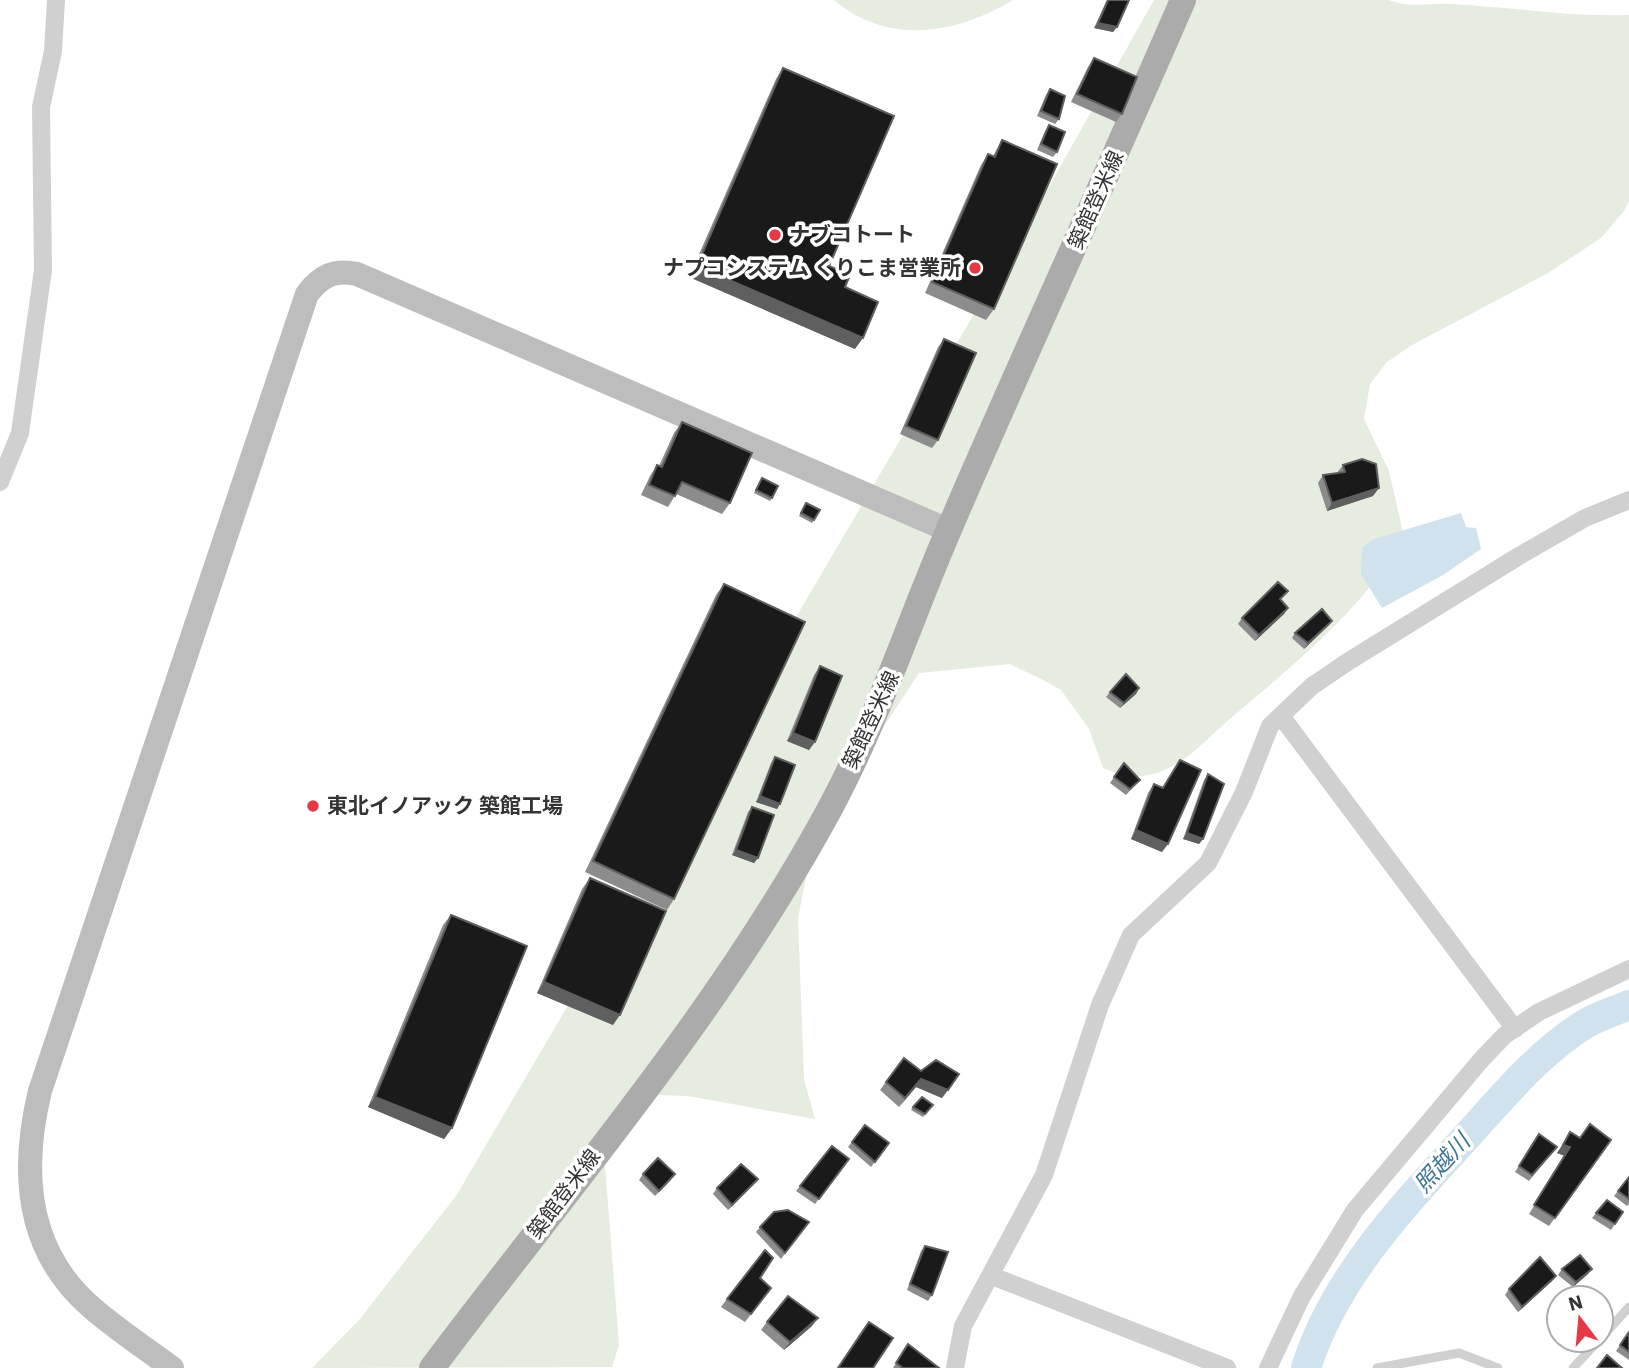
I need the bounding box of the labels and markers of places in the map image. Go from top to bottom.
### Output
place label: ナブコトート [789,220,915,248]
marker: ナブコトート [767,227,783,243]
place label: ナプコシステム くりこま営業所 [663,253,961,281]
marker: ナプコシステム くりこま営業所 [967,260,983,276]
place label: 東北イノアック 築館工場 [327,791,563,819]
marker: 東北イノアック 築館工場 [305,798,321,814]

